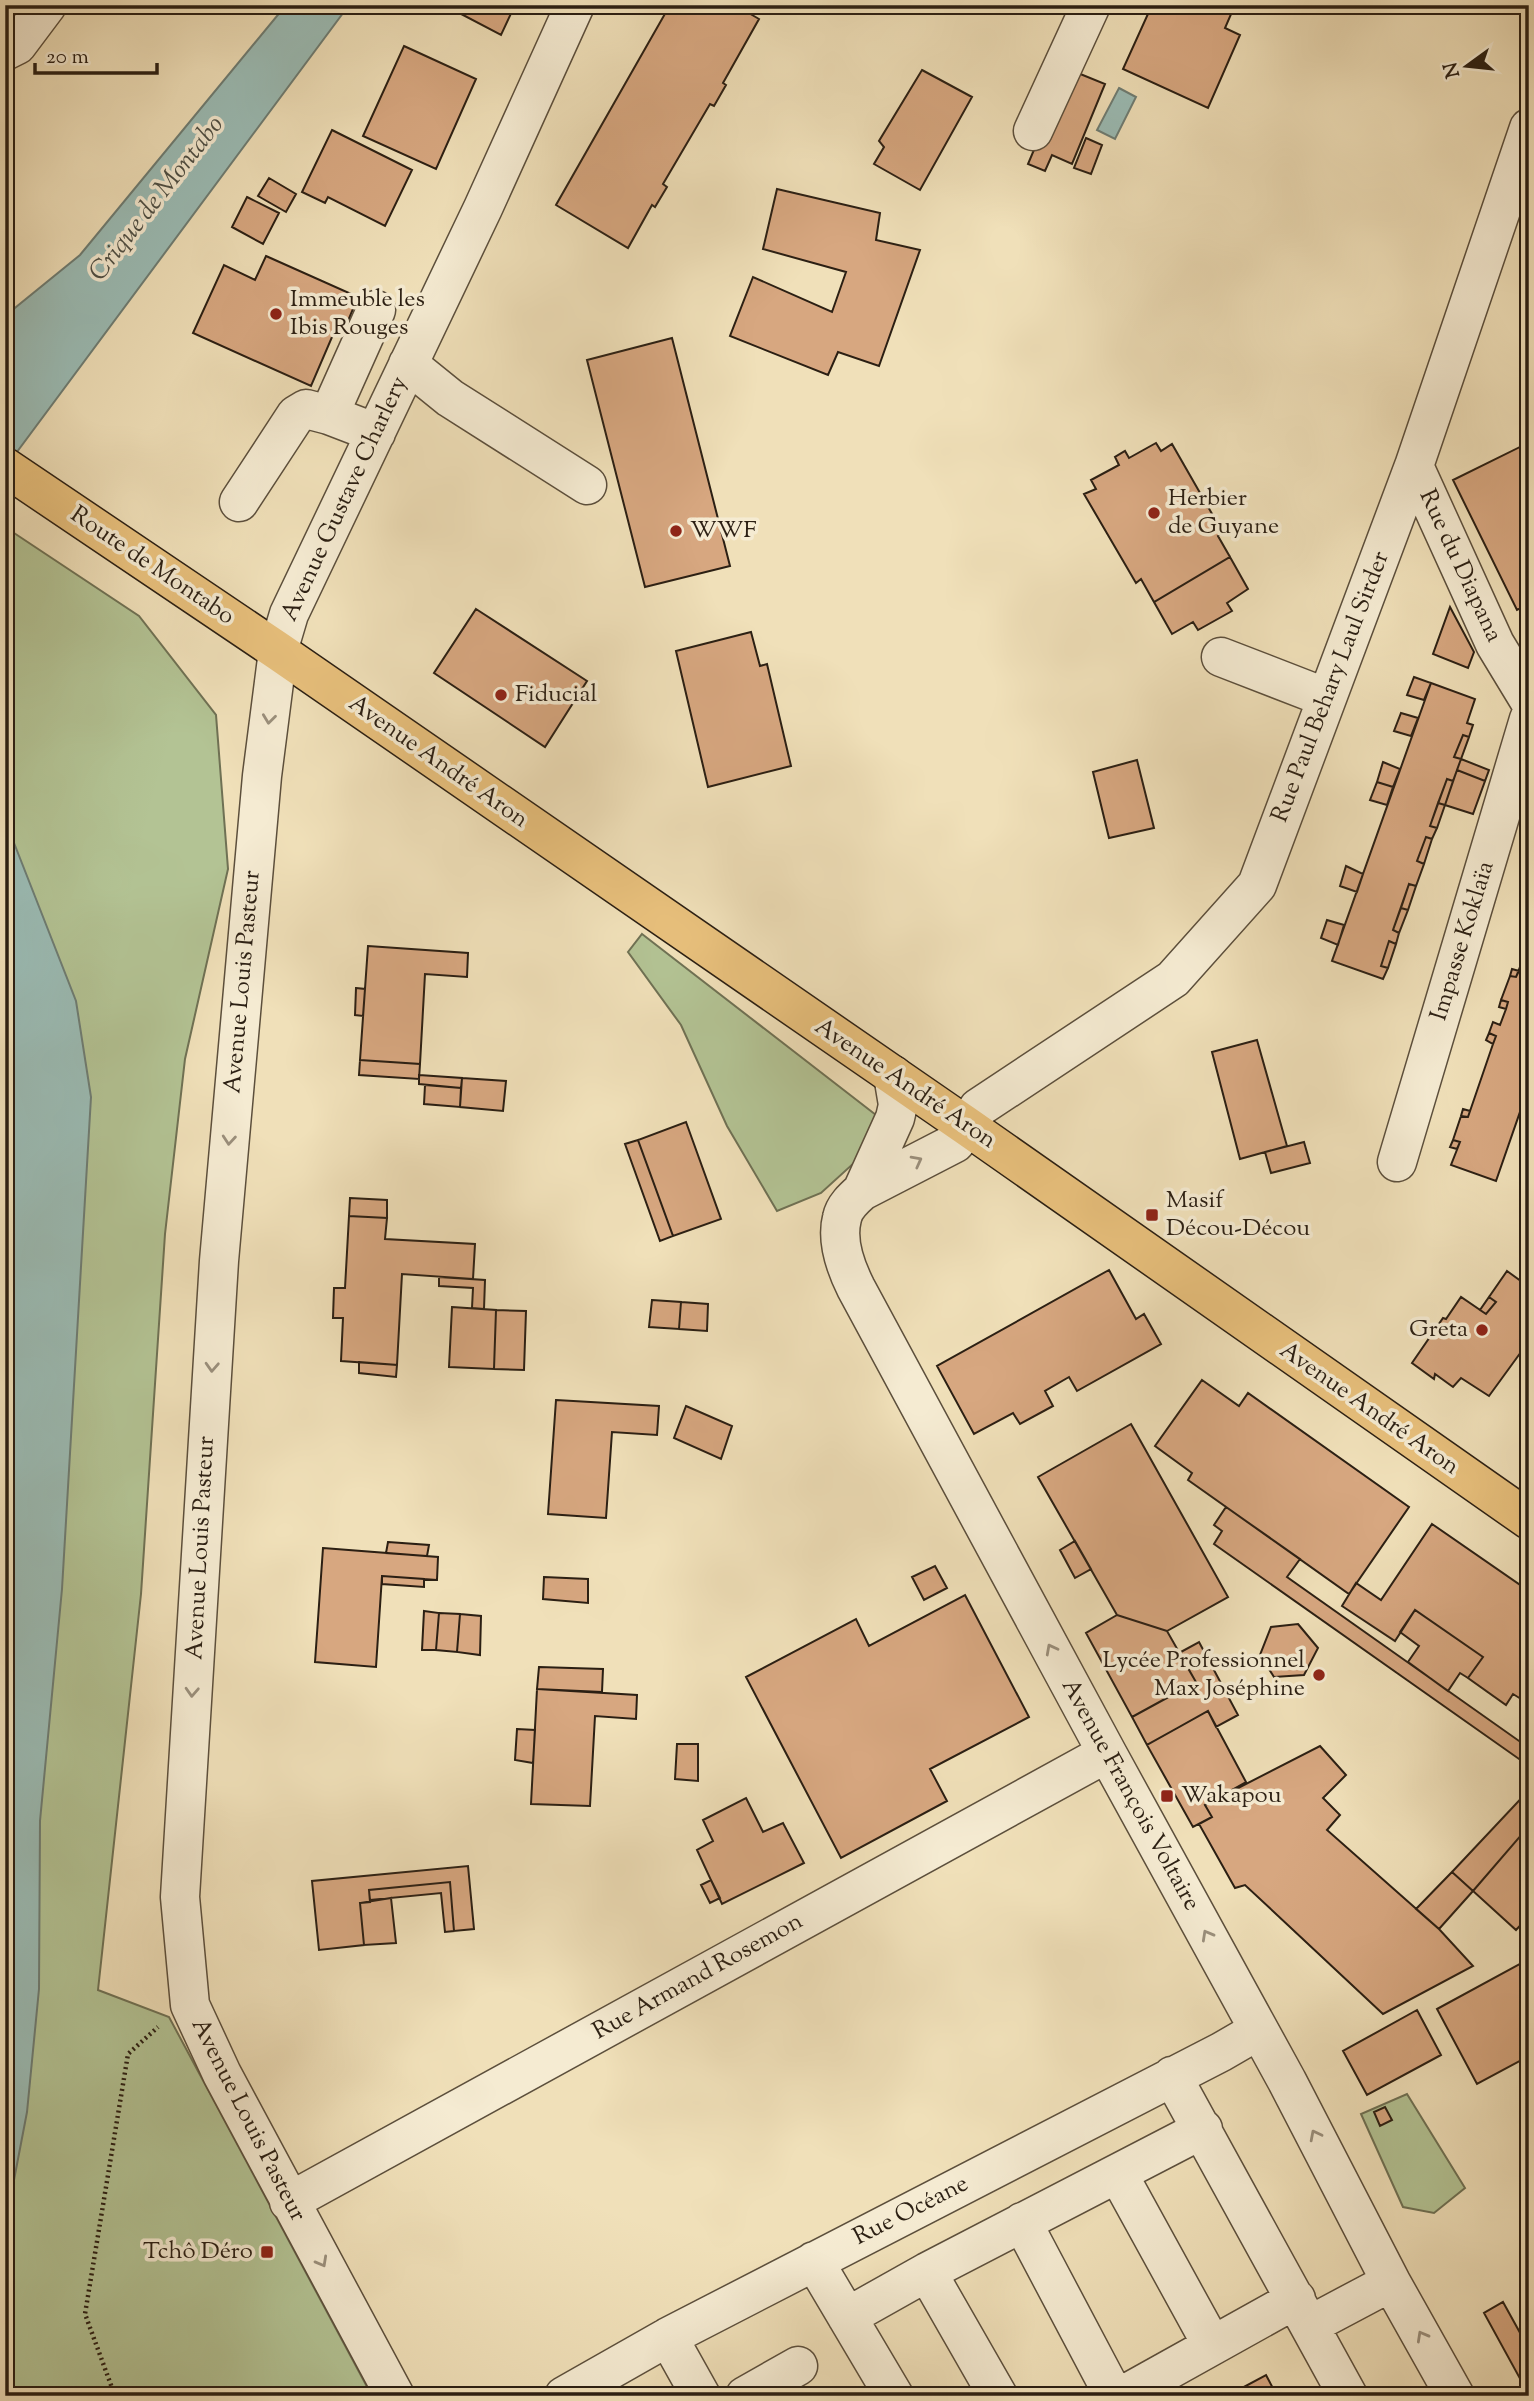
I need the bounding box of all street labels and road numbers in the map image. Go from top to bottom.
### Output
street label: Avenue Gustave Charlery [273,371,417,627]
street label: Rue du Diapana [1410,484,1510,648]
street label: Route de Montabo [63,498,241,634]
street label: Rue Paul Behary Laul Sirder [1264,547,1398,827]
street label: Avenue André Aron [341,687,535,837]
street label: Impasse Koklaïa [1423,857,1503,1025]
street label: Avenue Louis Pasteur [216,869,270,1095]
street label: Avenue André Aron [807,1010,1003,1158]
street label: Avenue André Aron [1272,1334,1466,1484]
street label: Avenue Louis Pasteur [178,1435,224,1661]
street label: Avenue François Voltaire [1052,1673,1208,1917]
street label: Rue Armand Rosemon [587,1905,809,2049]
street label: Avenue Louis Pasteur [182,2012,314,2228]
street label: Rue Océane [847,2167,975,2255]

